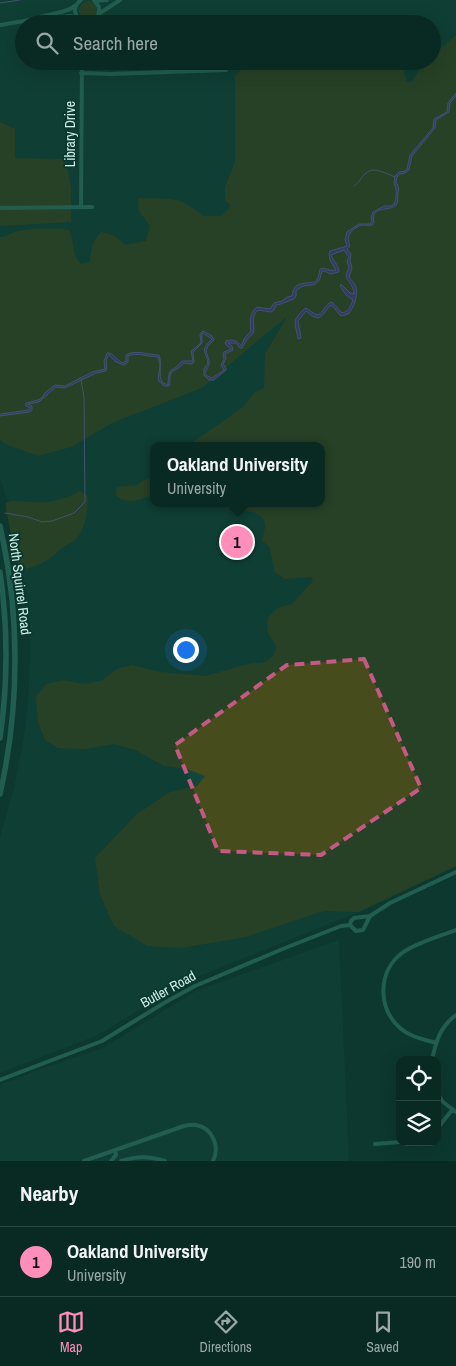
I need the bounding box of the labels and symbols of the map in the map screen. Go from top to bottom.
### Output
street label: Library Drive [61,101,79,167]
pin: 1 [221,523,253,561]
street label: North Squirrel Road [5,532,35,636]
your location [173,637,199,663]
street label: Butler Road [137,966,199,1012]

